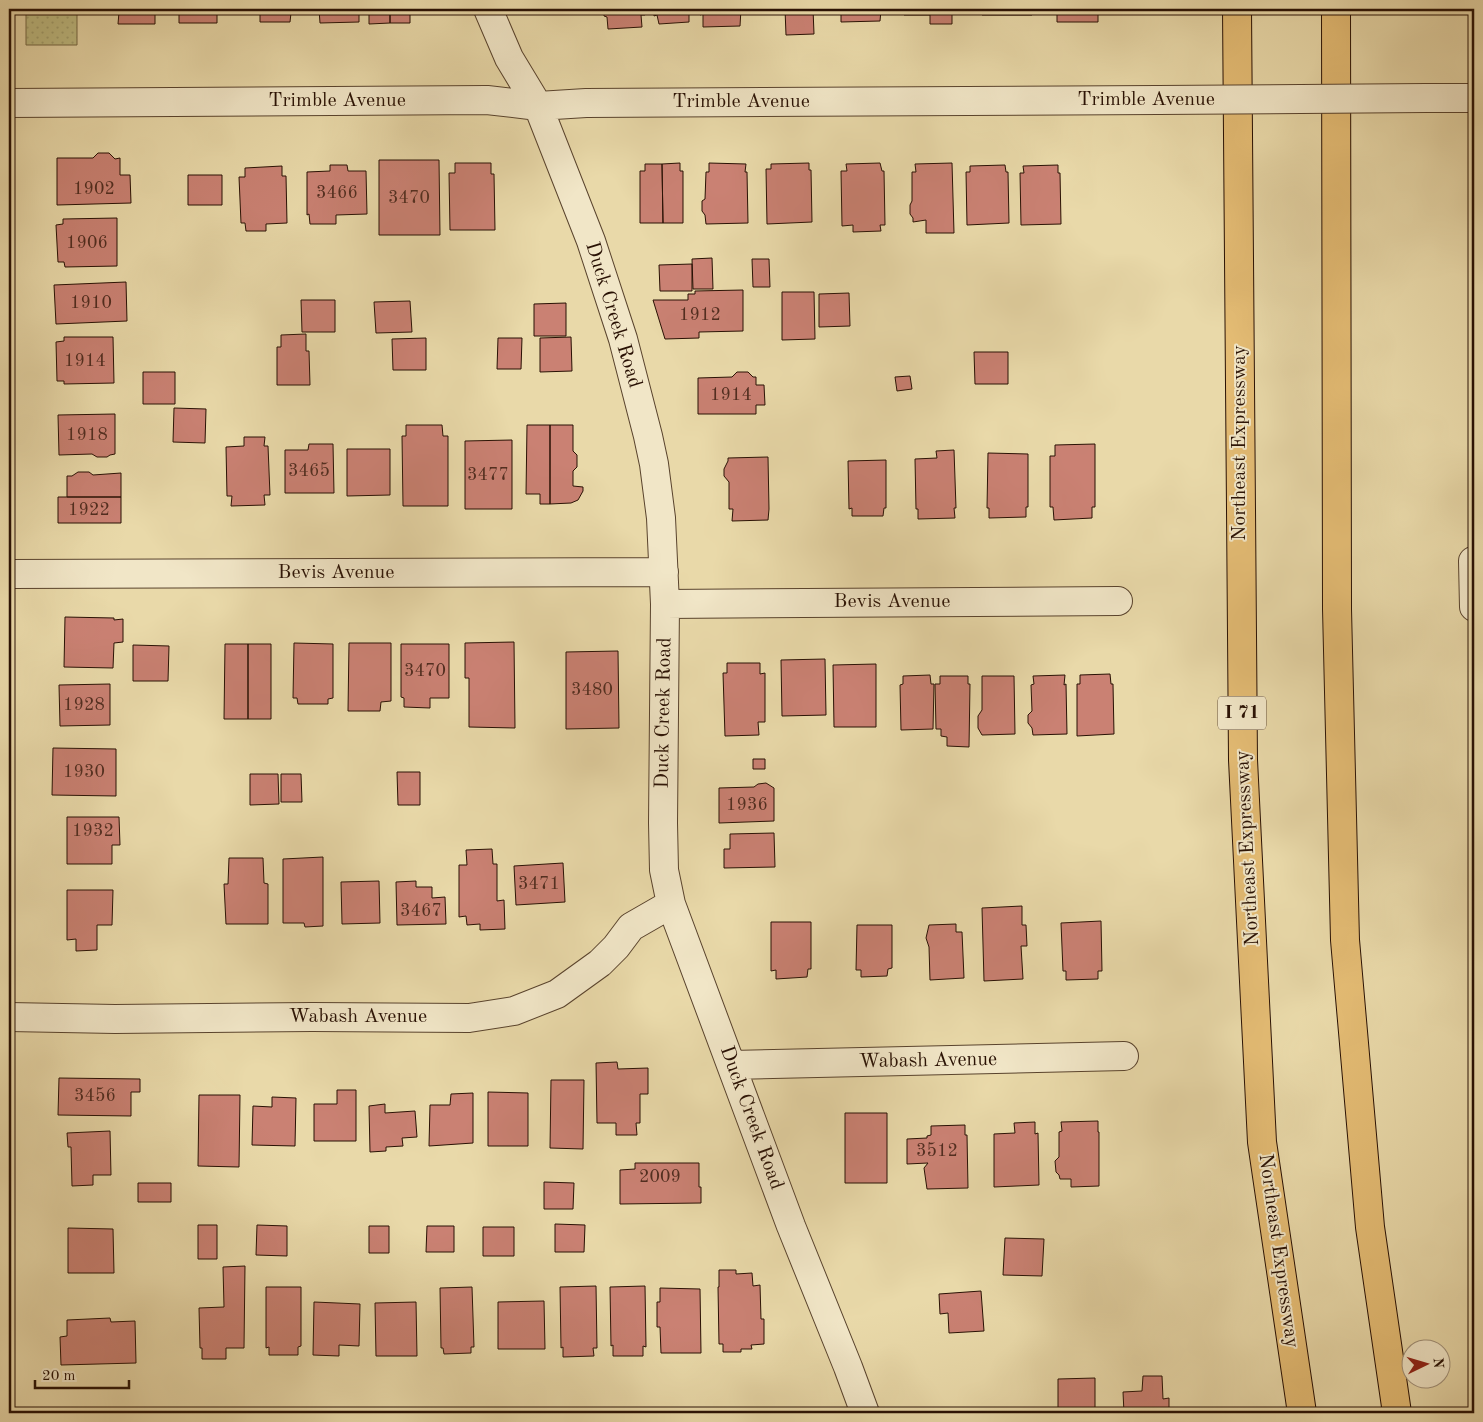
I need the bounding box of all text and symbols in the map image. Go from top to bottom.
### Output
street label: Trimble Avenue [1077,90,1215,110]
street label: Trimble Avenue [268,91,406,111]
street label: Trimble Avenue [672,92,810,112]
house number: 1902 [73,180,115,198]
house number: 3466 [316,184,358,202]
house number: 3470 [388,189,430,207]
house number: 1906 [66,234,108,252]
street label: Duck Creek Road [581,240,645,390]
house number: 1910 [70,294,112,312]
house number: 1912 [679,306,721,324]
street label: Northeast Expressway [1230,345,1250,541]
house number: 1914 [64,352,106,370]
house number: 1914 [710,386,752,404]
house number: 1918 [66,426,108,444]
house number: 3465 [288,462,330,480]
house number: 3477 [467,466,509,484]
house number: 1922 [68,501,110,519]
street label: Bevis Avenue [278,563,394,583]
street label: Bevis Avenue [834,592,950,612]
street label: Duck Creek Road [653,637,675,789]
house number: 3470 [404,662,446,680]
house number: 3480 [571,681,613,699]
house number: 1928 [63,696,105,714]
road number: I 71 [1218,696,1266,730]
street label: Northeast Expressway [1233,749,1263,946]
house number: 1930 [63,763,105,781]
house number: 1936 [726,796,768,814]
house number: 1932 [72,822,114,840]
house number: 3471 [518,875,560,893]
house number: 3467 [400,902,442,920]
street label: Wabash Avenue [289,1007,427,1027]
street label: Duck Creek Road [716,1043,786,1193]
street label: Wabash Avenue [859,1050,997,1072]
house number: 3456 [74,1087,116,1105]
house number: 3512 [916,1142,958,1160]
street label: Northeast Expressway [1254,1153,1302,1350]
house number: 2009 [639,1168,681,1186]
north arrow [1400,1340,1450,1390]
scale bar [35,1357,129,1389]
text: N [1431,1357,1445,1369]
text: 20 m [42,1369,76,1384]

